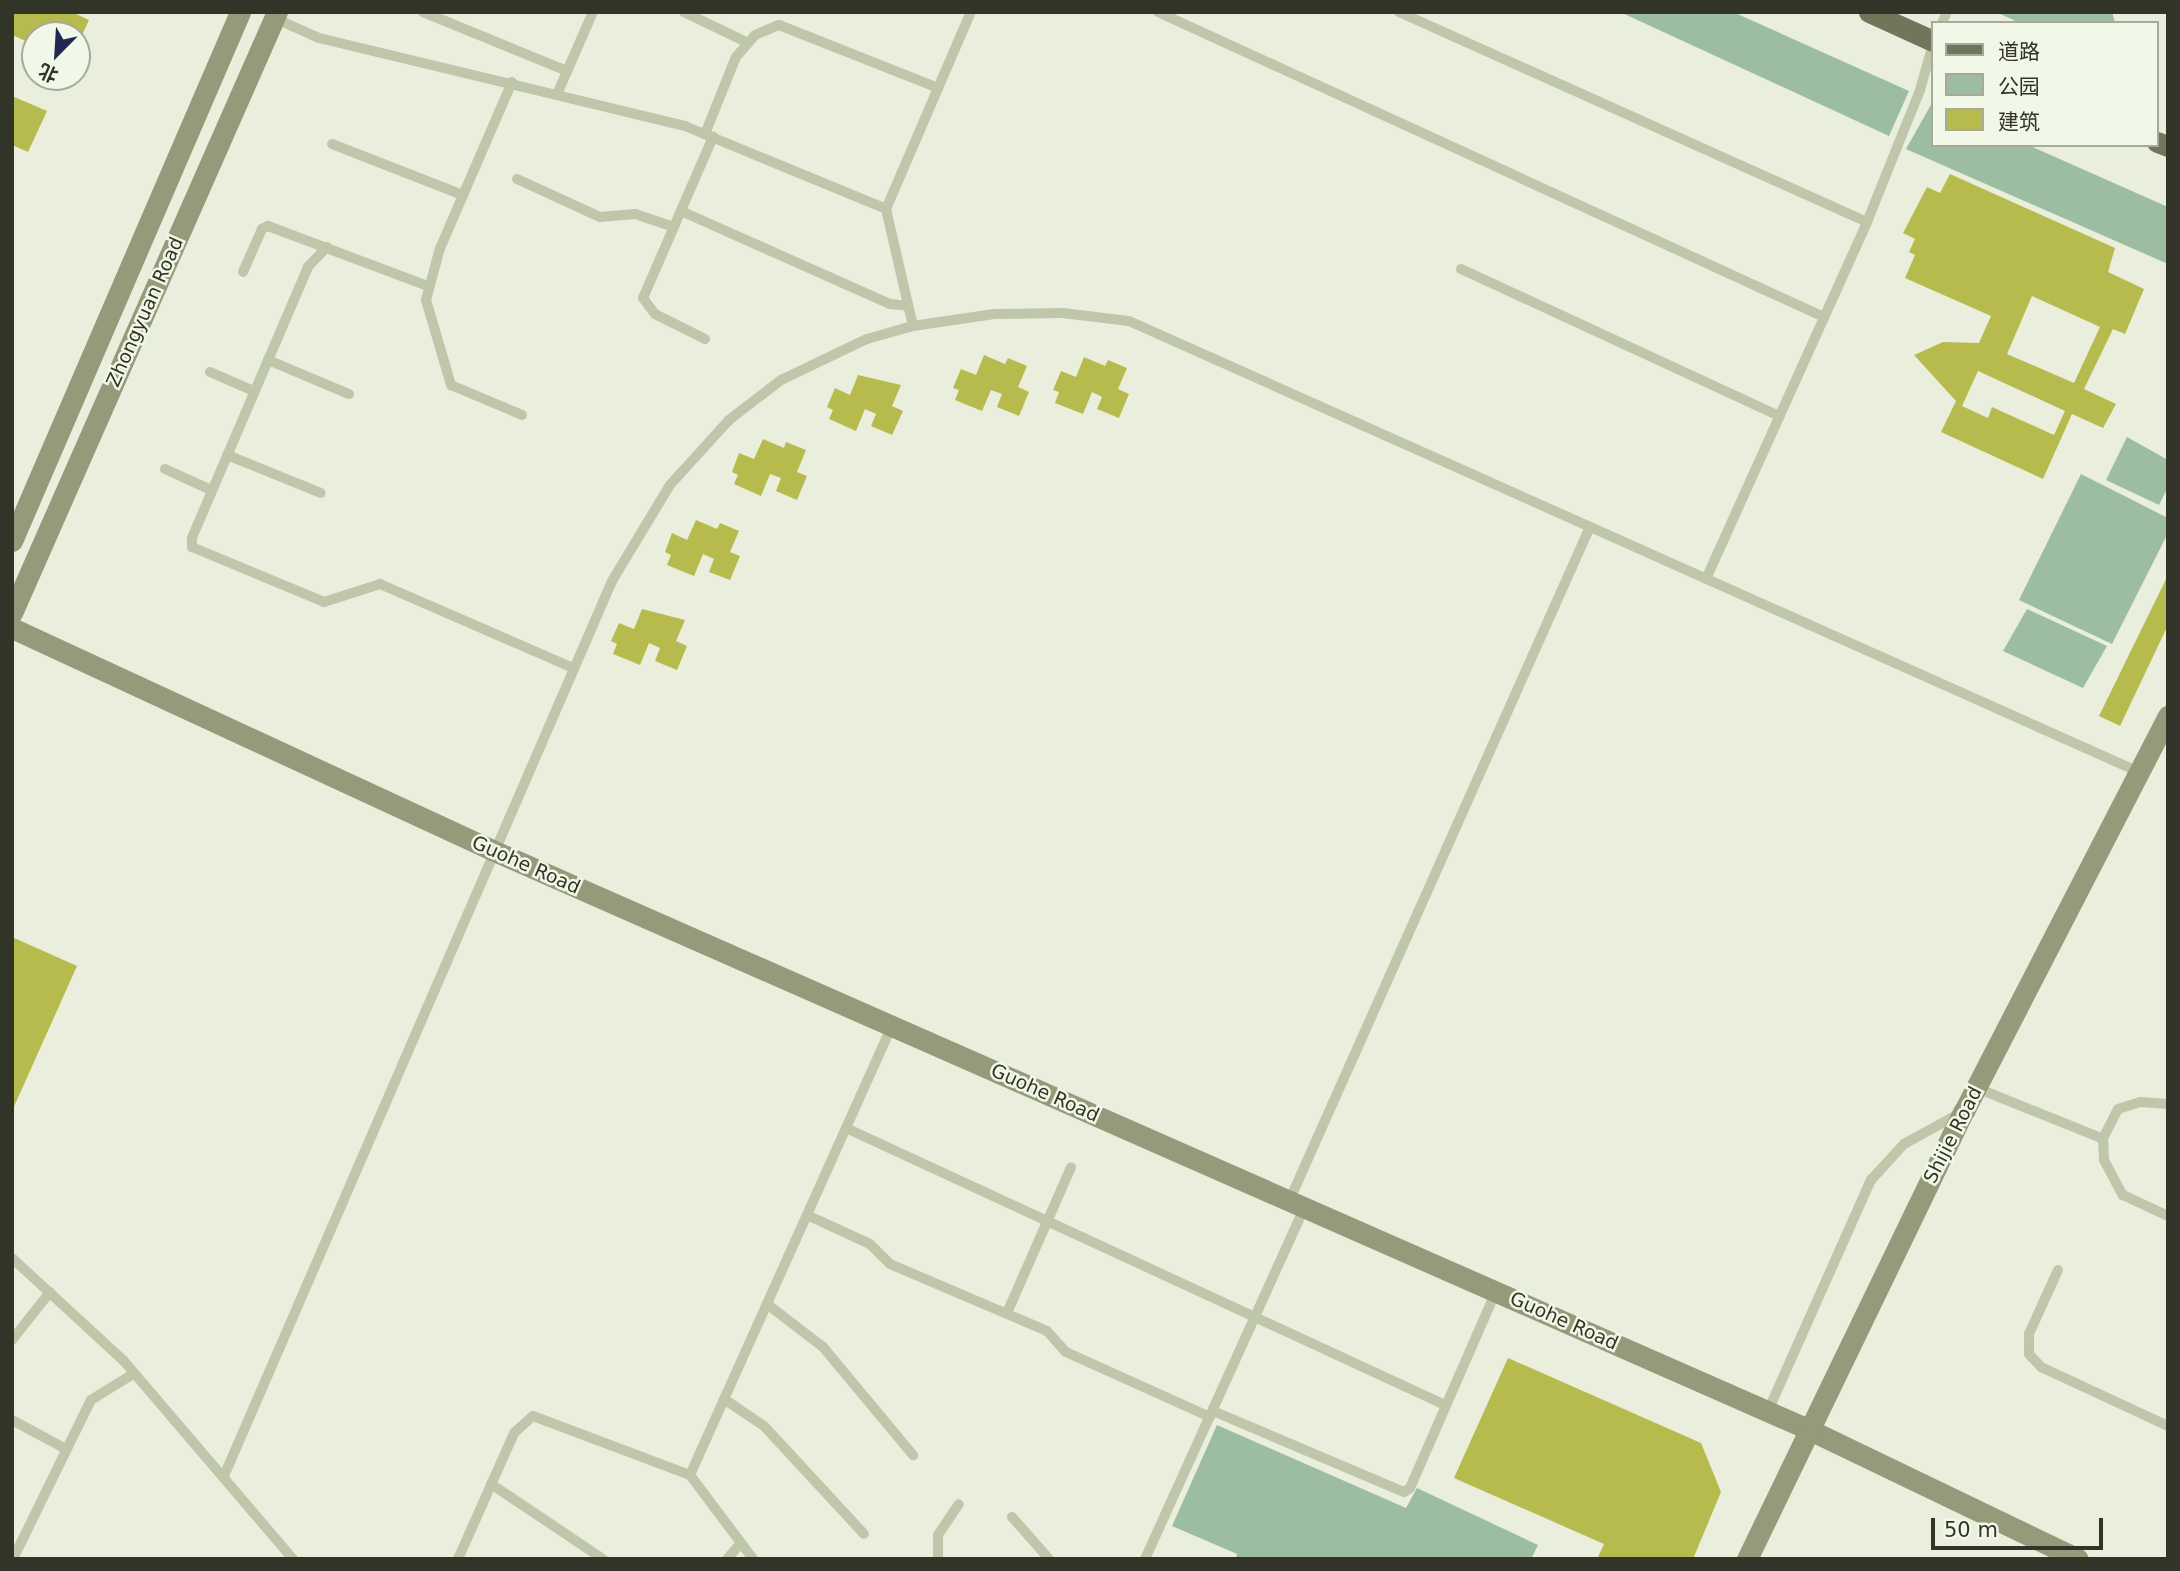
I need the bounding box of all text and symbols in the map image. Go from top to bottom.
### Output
north arrow [21,21,91,91]
legend [1932,21,2159,147]
text: 道路 [1998,40,2040,64]
text: 北 [35,59,61,87]
text: 公园 [1998,75,2040,99]
text: 建筑 [1998,110,2040,134]
street label: Zhongyuan Road [102,234,188,390]
street label: Guohe Road [468,831,584,899]
street label: Guohe Road [987,1059,1103,1127]
street label: Shijie Road [1919,1083,1987,1187]
street label: Guohe Road [1506,1287,1622,1355]
scale bar [1935,1504,2106,1548]
text: 50 m [1944,1518,1998,1542]

